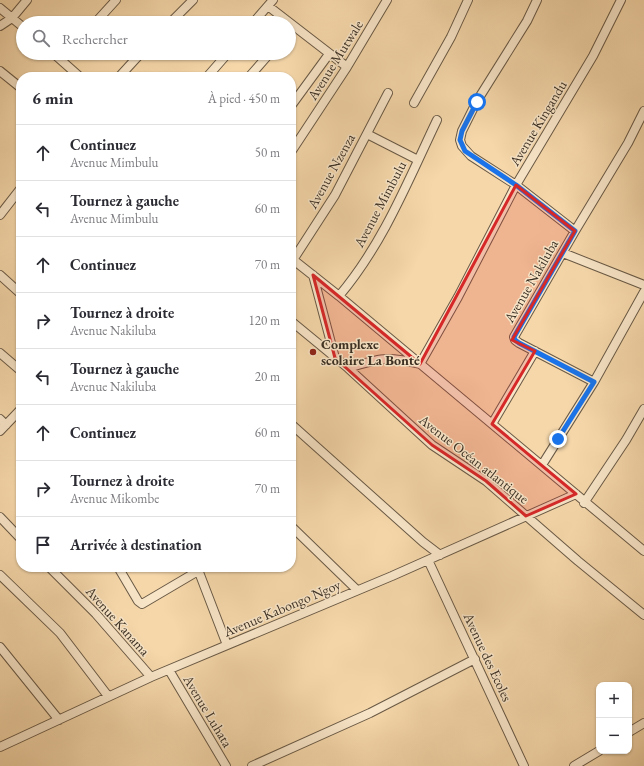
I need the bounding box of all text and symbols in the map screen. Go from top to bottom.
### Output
search box [16,16,296,60]
street label: Avenue Mutwale [303,16,367,104]
icon: search [30,27,52,49]
text: Rechercher [62,29,128,48]
street label: Avenue Kingandu [505,76,571,170]
text: 6 min [32,87,73,109]
text: À pied · 450 m [208,90,280,107]
route start [468,93,486,111]
street label: Avenue Nzenza [303,130,359,213]
text: Continuez [70,135,136,154]
icon: ahead [32,142,54,164]
text: 50 m [255,144,280,161]
text: Avenue Mimbulu [70,154,158,171]
street label: Avenue Mimbulu [349,157,411,251]
text: Tournez à gauche [70,191,179,210]
icon: left [32,198,54,220]
text: 60 m [255,200,280,217]
text: Avenue Mimbulu [70,210,158,227]
street label: Avenue Nakiluba [499,236,562,327]
icon: ahead [32,254,54,276]
text: Continuez [70,255,136,274]
text: 70 m [255,256,280,273]
text: Tournez à droite [70,303,174,322]
icon: right [32,310,54,332]
text: 120 m [249,312,280,329]
text: Avenue Nakiluba [70,322,156,339]
place label: Complexe scolaire La Bonté [321,335,420,369]
marker: Complexe scolaire La Bonté [308,347,318,357]
text: Tournez à gauche [70,359,179,378]
icon: left [32,366,54,388]
text: 20 m [255,368,280,385]
text: Avenue Nakiluba [70,378,156,395]
street label: Avenue Océan atlantique [415,410,533,508]
icon: ahead [32,422,54,444]
text: Continuez [70,423,136,442]
text: 60 m [255,424,280,441]
route end [549,430,567,448]
text: Tournez à droite [70,471,174,490]
icon: right [32,478,54,500]
text: 70 m [255,480,280,497]
text: Avenue Mikombe [70,490,159,507]
icon: arrive [32,534,54,556]
text: Arrivée à destination [70,535,202,554]
street label: Avenue Kabongo Ngoy [220,575,344,641]
street label: Avenue Kanama [81,582,154,660]
street label: Avenue des Ecoles [459,609,517,705]
street label: Avenue Luhata [179,671,237,751]
map controls [596,682,632,754]
button: + [596,682,632,718]
button: − [596,718,632,754]

